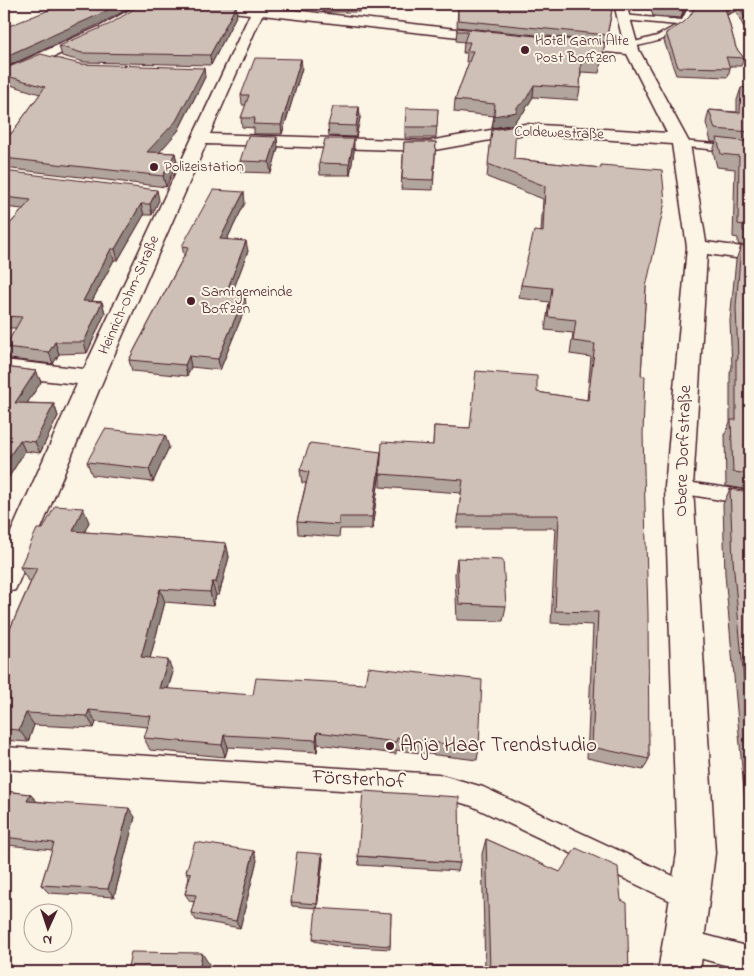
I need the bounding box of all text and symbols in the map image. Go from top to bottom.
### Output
place label: Hotel Garni Alte Post Boffzen [535,30,629,69]
marker: Hotel Garni Alte Post Boffzen [519,44,531,56]
street label: Coldewestraße [514,120,605,146]
place label: Polizeistation [164,156,244,178]
marker: Polizeistation [148,161,160,173]
street label: Heinrich-Ohm-Straße [93,232,165,358]
place label: Samtgemeinde Boffzen [200,281,293,320]
marker: Samtgemeinde Boffzen [185,295,197,307]
street label: Obere Dorfstraße [669,384,699,517]
place label: Anja Haar Trendstudio [400,731,597,761]
marker: Anja Haar Trendstudio [384,740,396,752]
street label: Försterhof [311,763,407,797]
north arrow [22,904,72,954]
text: N [42,929,53,950]

